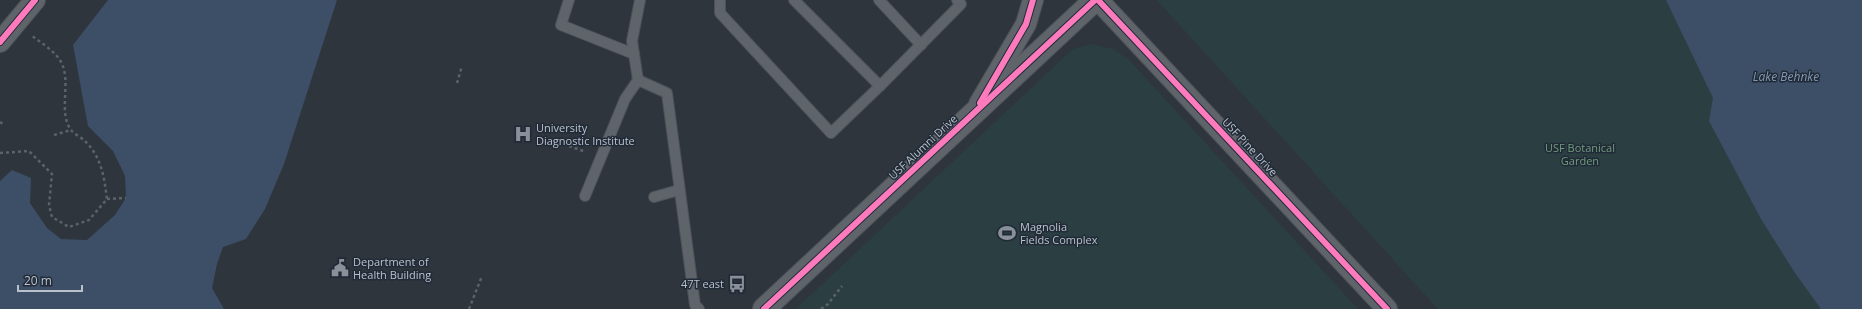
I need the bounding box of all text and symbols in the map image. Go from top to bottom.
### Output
water label: Lake Behnke [1753,68,1819,85]
street label: USF Alumni Drive [885,111,960,182]
street label: USF Pine Drive [1219,114,1281,179]
place label: University Diagnostic Institute [536,120,635,148]
hospital icon: University Diagnostic Institute [513,124,533,144]
park label: USF Botanical Garden [1545,140,1615,168]
place label: Magnolia Fields Complex [1020,219,1098,247]
sports icon: Magnolia Fields Complex [997,223,1017,243]
place label: Department of Health Building [353,254,431,282]
public building icon: Department of Health Building [330,258,350,278]
scale bar [18,267,82,293]
text: 20 m [24,272,52,289]
bus stop icon: 47T east [727,274,747,294]
place label: 47T east [681,276,724,291]

